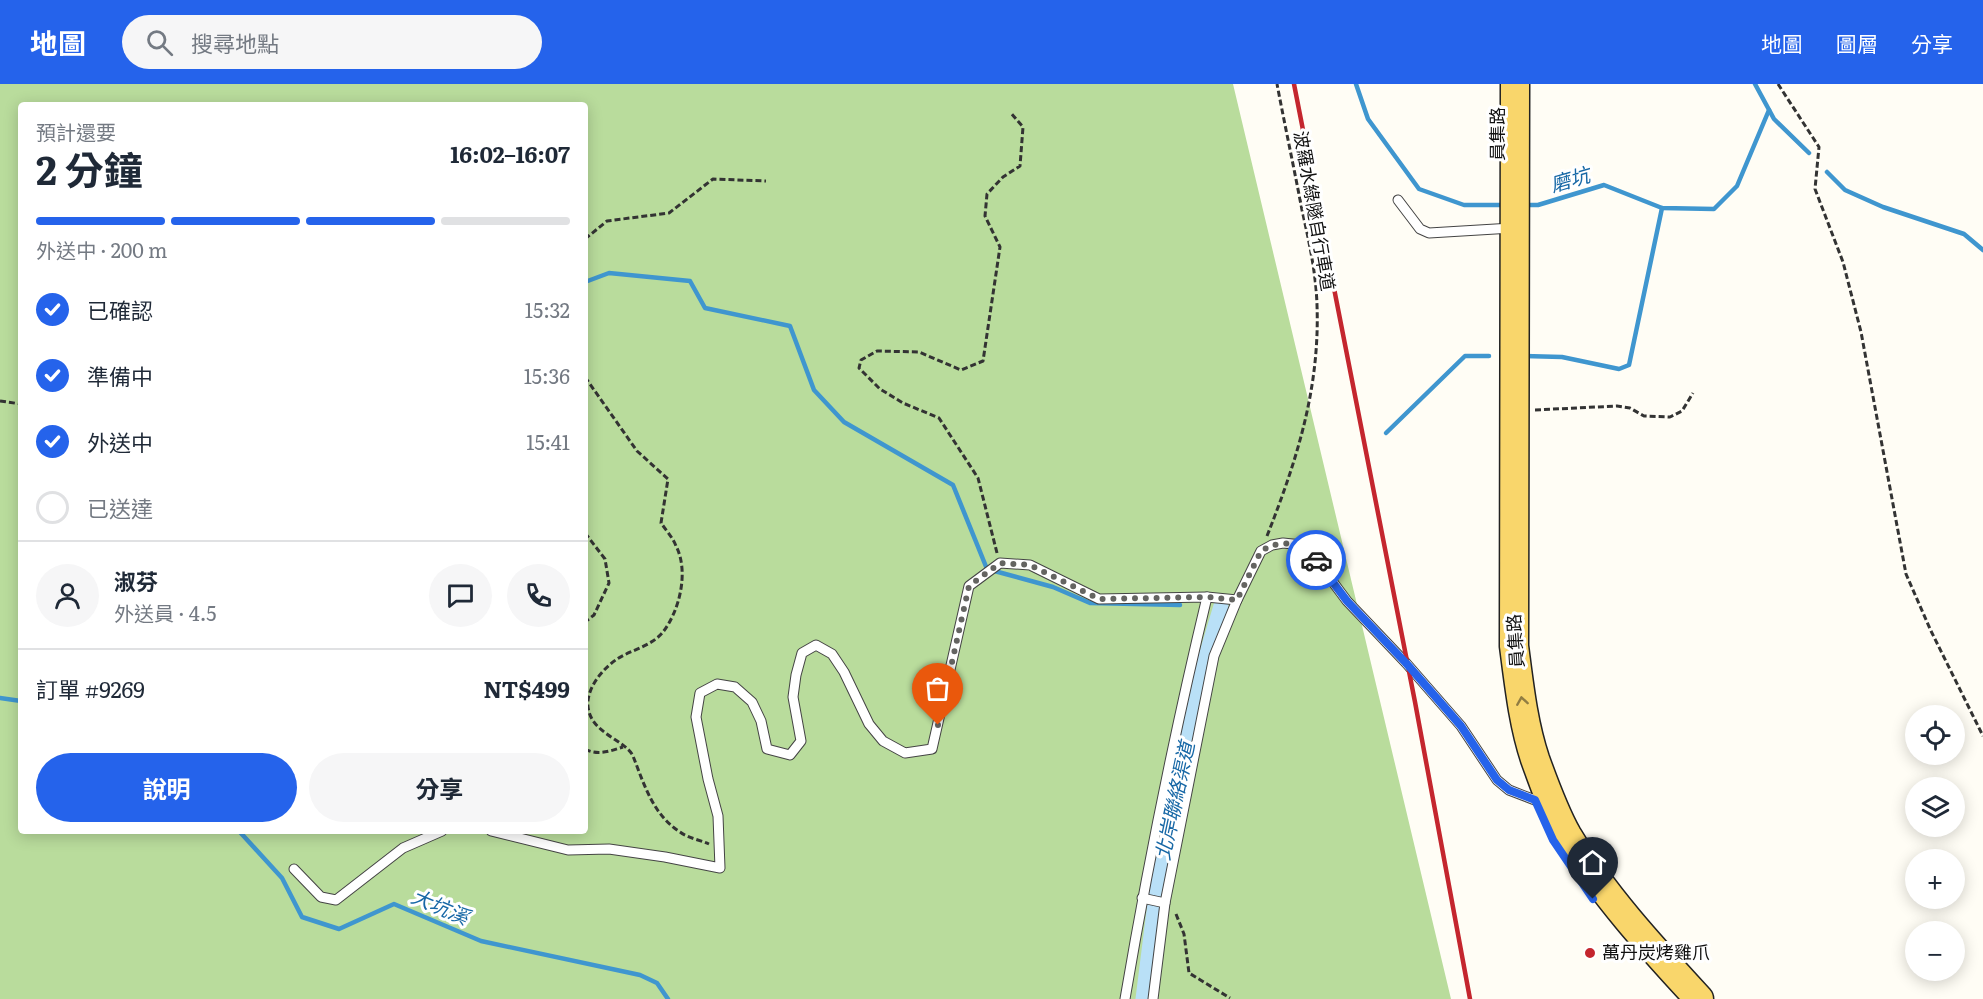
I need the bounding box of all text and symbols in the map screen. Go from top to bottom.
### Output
search box [122,15,542,69]
text: 地圖 [30,21,86,63]
icon: search [143,26,176,59]
text: 搜尋地點 [191,26,279,59]
text: 地圖 [1761,27,1803,58]
text: 圖層 [1836,27,1878,58]
text: 分享 [1911,27,1953,58]
street label: 員集路 [1483,107,1510,161]
text: 預計還要 [36,116,116,146]
street label: 波羅水綠隧自行車道 [1288,129,1343,293]
text: 16:02–16:07 [450,137,570,170]
text: 2 分鐘 [36,139,143,197]
water label: 磨坑 [1546,157,1596,198]
text: 外送中 · 200 m [36,234,167,264]
icon: check [36,293,69,326]
text: 已確認 [87,293,153,326]
text: 15:32 [525,294,570,324]
icon: check [36,359,69,392]
text: 準備中 [87,359,153,392]
text: 15:36 [524,360,570,390]
icon: check [36,425,69,458]
text: 外送中 [87,425,153,458]
text: 15:41 [526,426,570,456]
text: 已送達 [87,491,153,524]
courier [1286,530,1346,590]
icon: car [1300,544,1333,577]
button: person [36,564,99,627]
text: 淑芬 [114,564,158,597]
button: chat [429,564,492,627]
button: phone [507,564,570,627]
text: 外送員 · 4.5 [114,597,217,627]
street label: 員集路 [1499,613,1530,669]
pin [912,663,963,725]
text: 訂單 #9269 [36,672,145,705]
text: NT$499 [483,672,570,705]
icon: bag [921,672,954,705]
one-way arrow [1516,696,1529,706]
map controls [1905,705,1965,981]
button: locate [1905,705,1965,765]
water label: 北岸聯絡渠道 [1146,736,1201,862]
button: 說明 [36,753,297,822]
button: 分享 [309,753,570,822]
button: layers [1905,777,1965,837]
pin [1567,837,1618,899]
icon: home [1576,846,1609,879]
button: + [1905,849,1965,909]
water label: 大坑溪 [407,880,477,932]
button: − [1905,921,1965,981]
place label: 萬丹炭烤雞爪 [1602,938,1710,965]
marker: 萬丹炭烤雞爪 [1583,946,1597,960]

